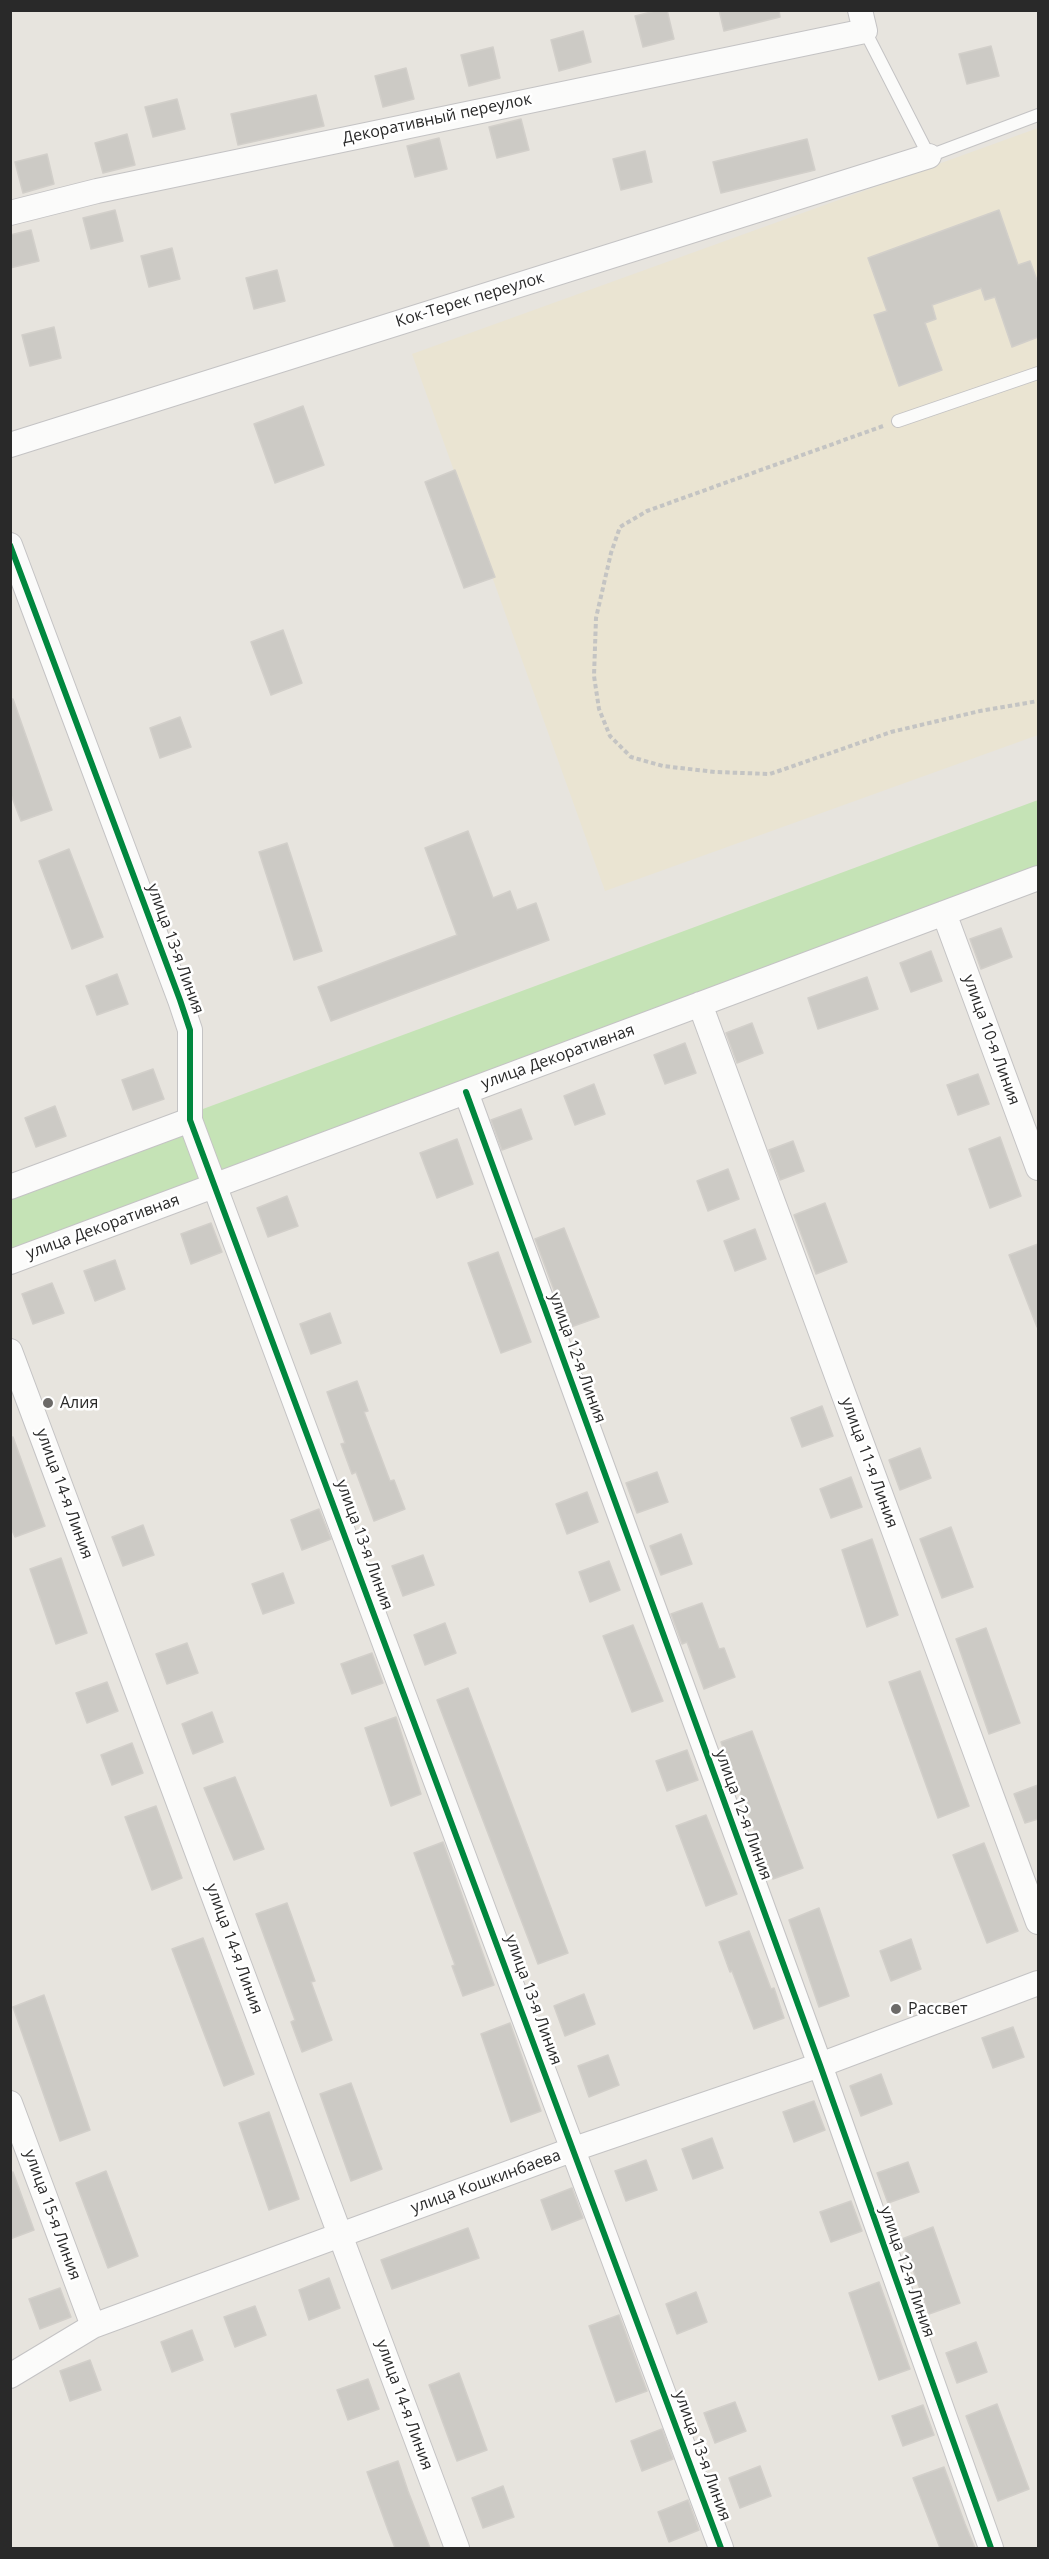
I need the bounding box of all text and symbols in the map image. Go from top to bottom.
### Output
street label: Декоративный переулок [341,90,533,148]
street label: Кок-Терек переулок [393,268,547,332]
street label: улица 13-я Линия [142,881,208,1017]
street label: улица 10-я Линия [958,972,1024,1108]
street label: улица Декоративная [479,1020,637,1094]
street label: улица Декоративная [24,1190,182,1264]
street label: улица 12-я Линия [544,1290,610,1426]
place label: Алия [60,1393,98,1413]
street label: улица 11-я Линия [836,1395,902,1531]
marker: Алия [41,1396,55,1410]
street label: улица 14-я Линия [31,1426,97,1562]
street label: улица 13-я Линия [331,1477,397,1613]
street label: улица 12-я Линия [710,1747,776,1883]
street label: улица 14-я Линия [201,1881,267,2017]
street label: улица 13-я Линия [500,1932,566,2068]
place label: Рассвет [908,1999,968,2019]
marker: Рассвет [889,2002,903,2016]
street label: улица Кошкинбаева [408,2146,564,2218]
street label: улица 15-я Линия [19,2147,85,2283]
street label: улица 12-я Линия [876,2204,938,2340]
street label: улица 14-я Линия [371,2337,437,2473]
street label: улица 13-я Линия [669,2388,735,2524]

